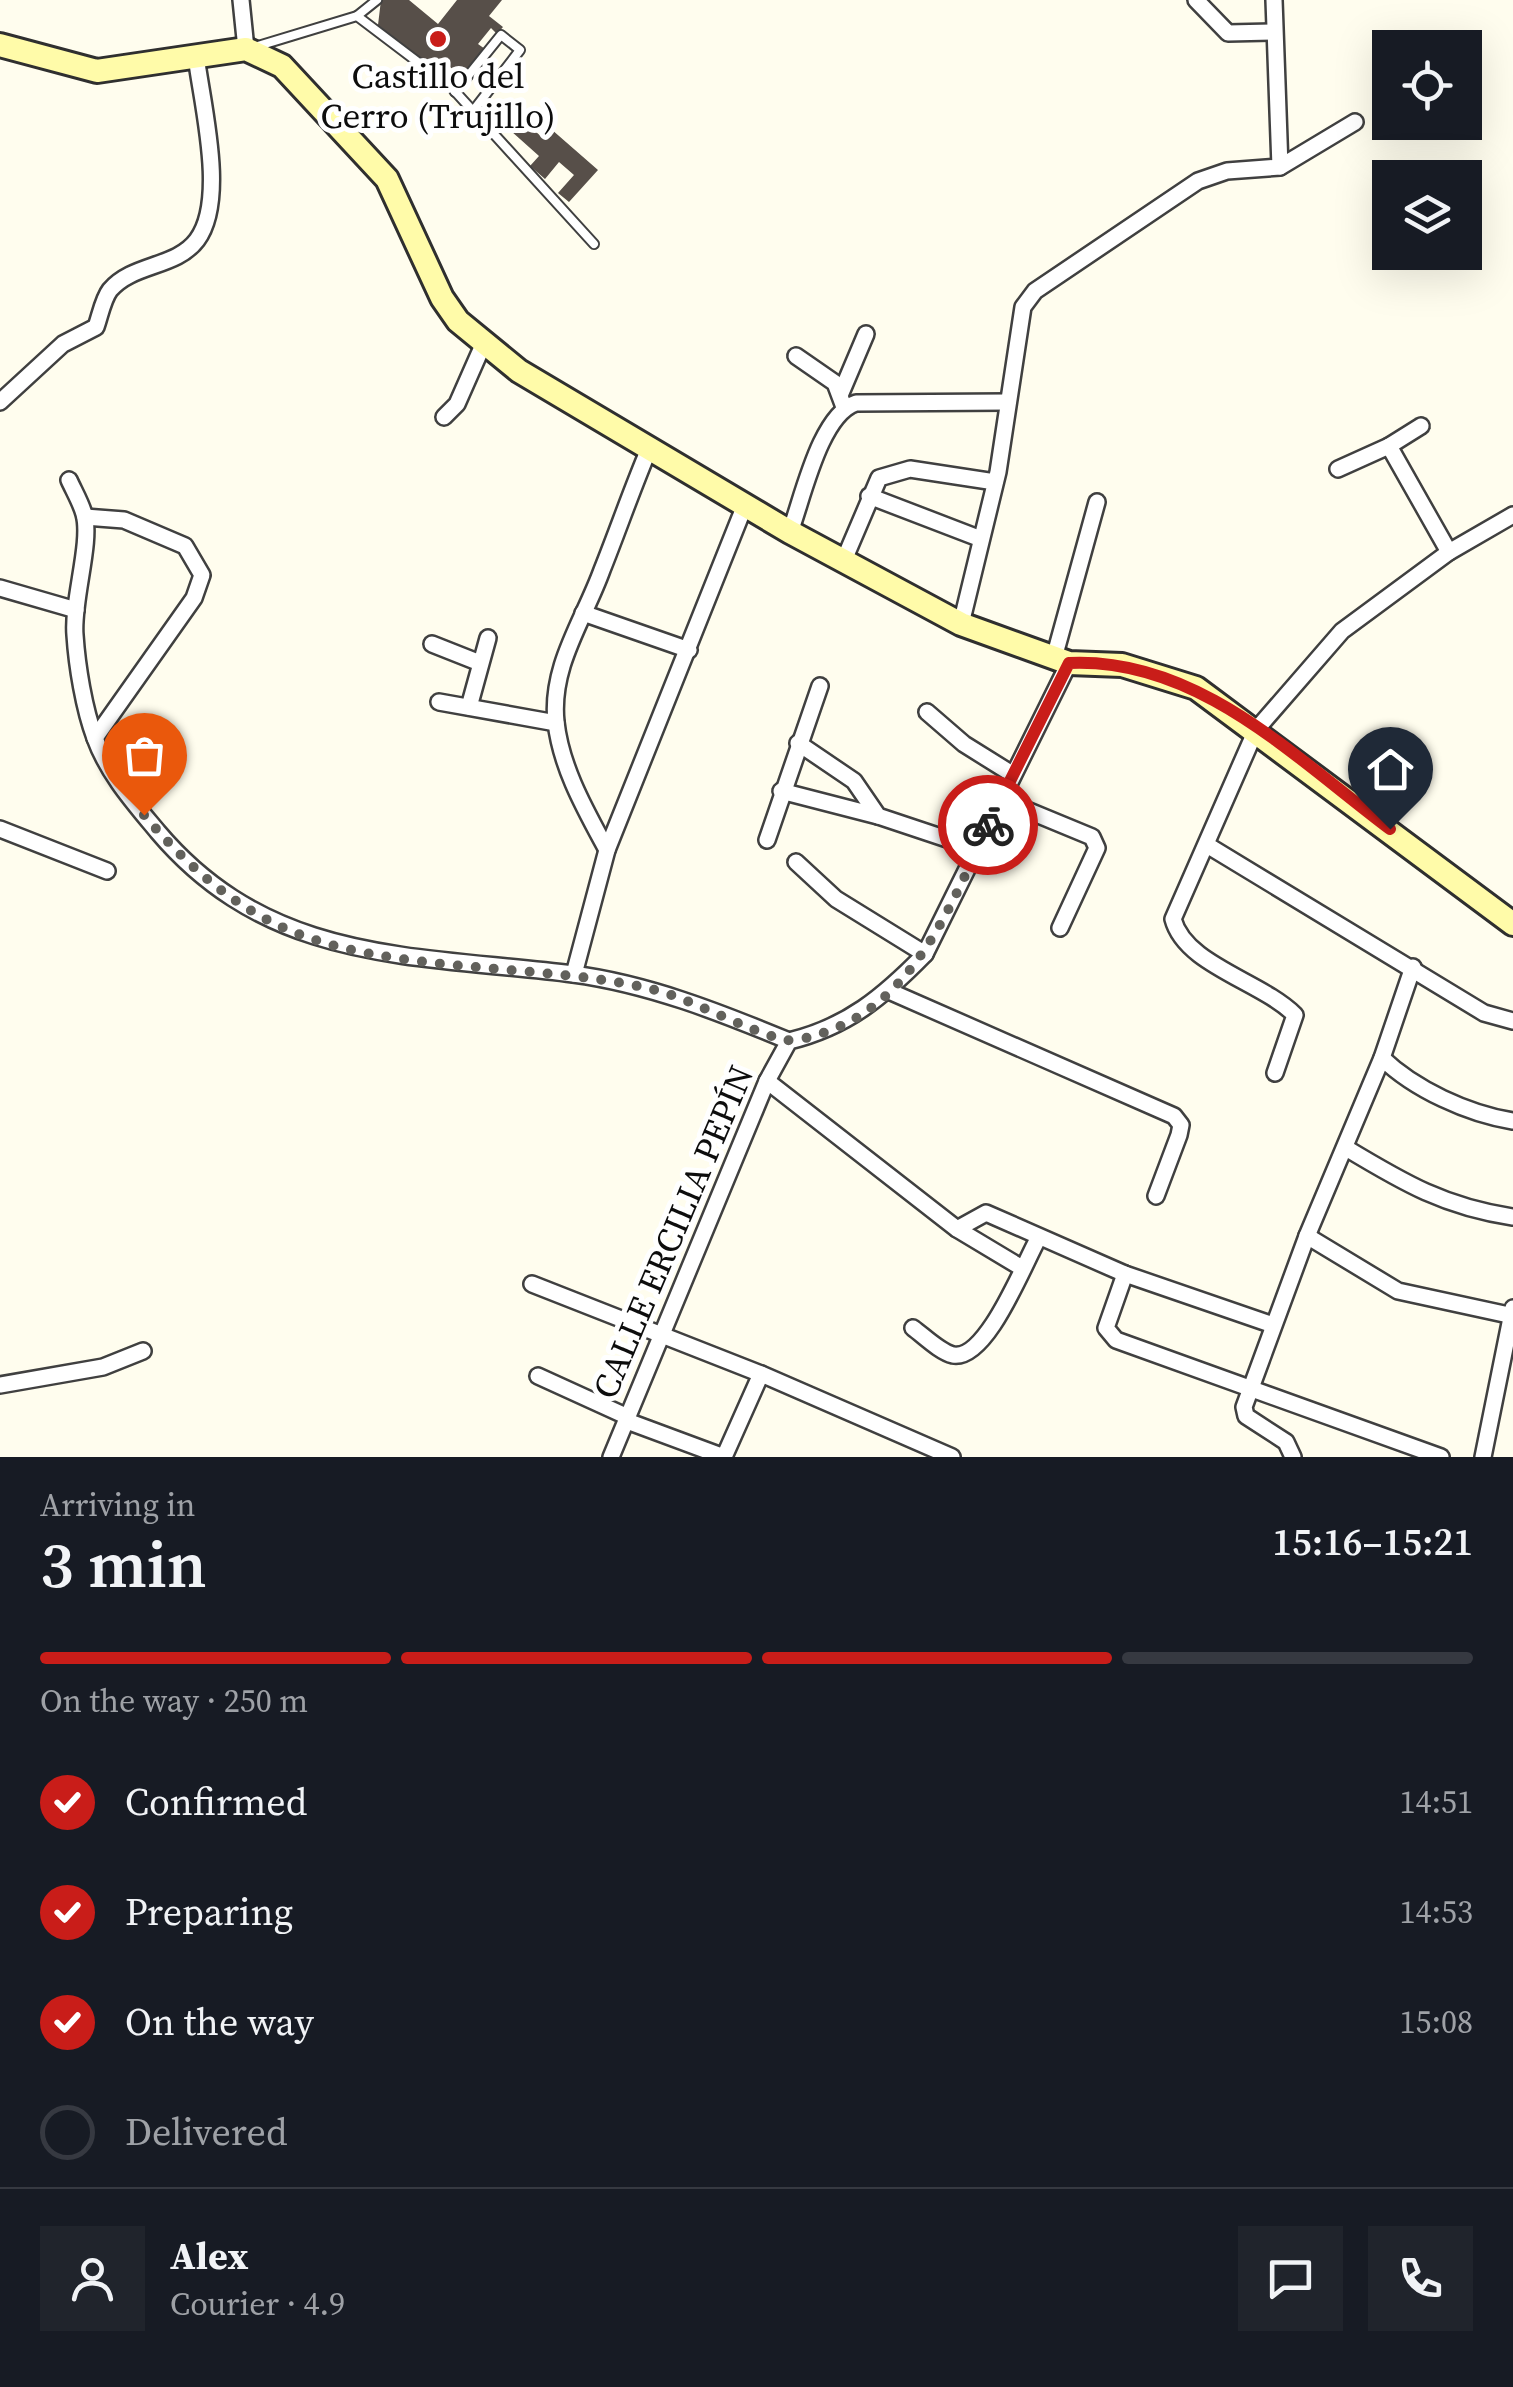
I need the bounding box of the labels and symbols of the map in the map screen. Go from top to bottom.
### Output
marker: Castillo del Cerro (Trujillo) [427,28,449,50]
place label: Castillo del Cerro (Trujillo) [320,52,556,140]
pin [102,713,187,816]
pin [1348,727,1433,830]
courier [938,775,1038,875]
street label: CALLE ERCILIA PEPÍN [581,1058,765,1406]

